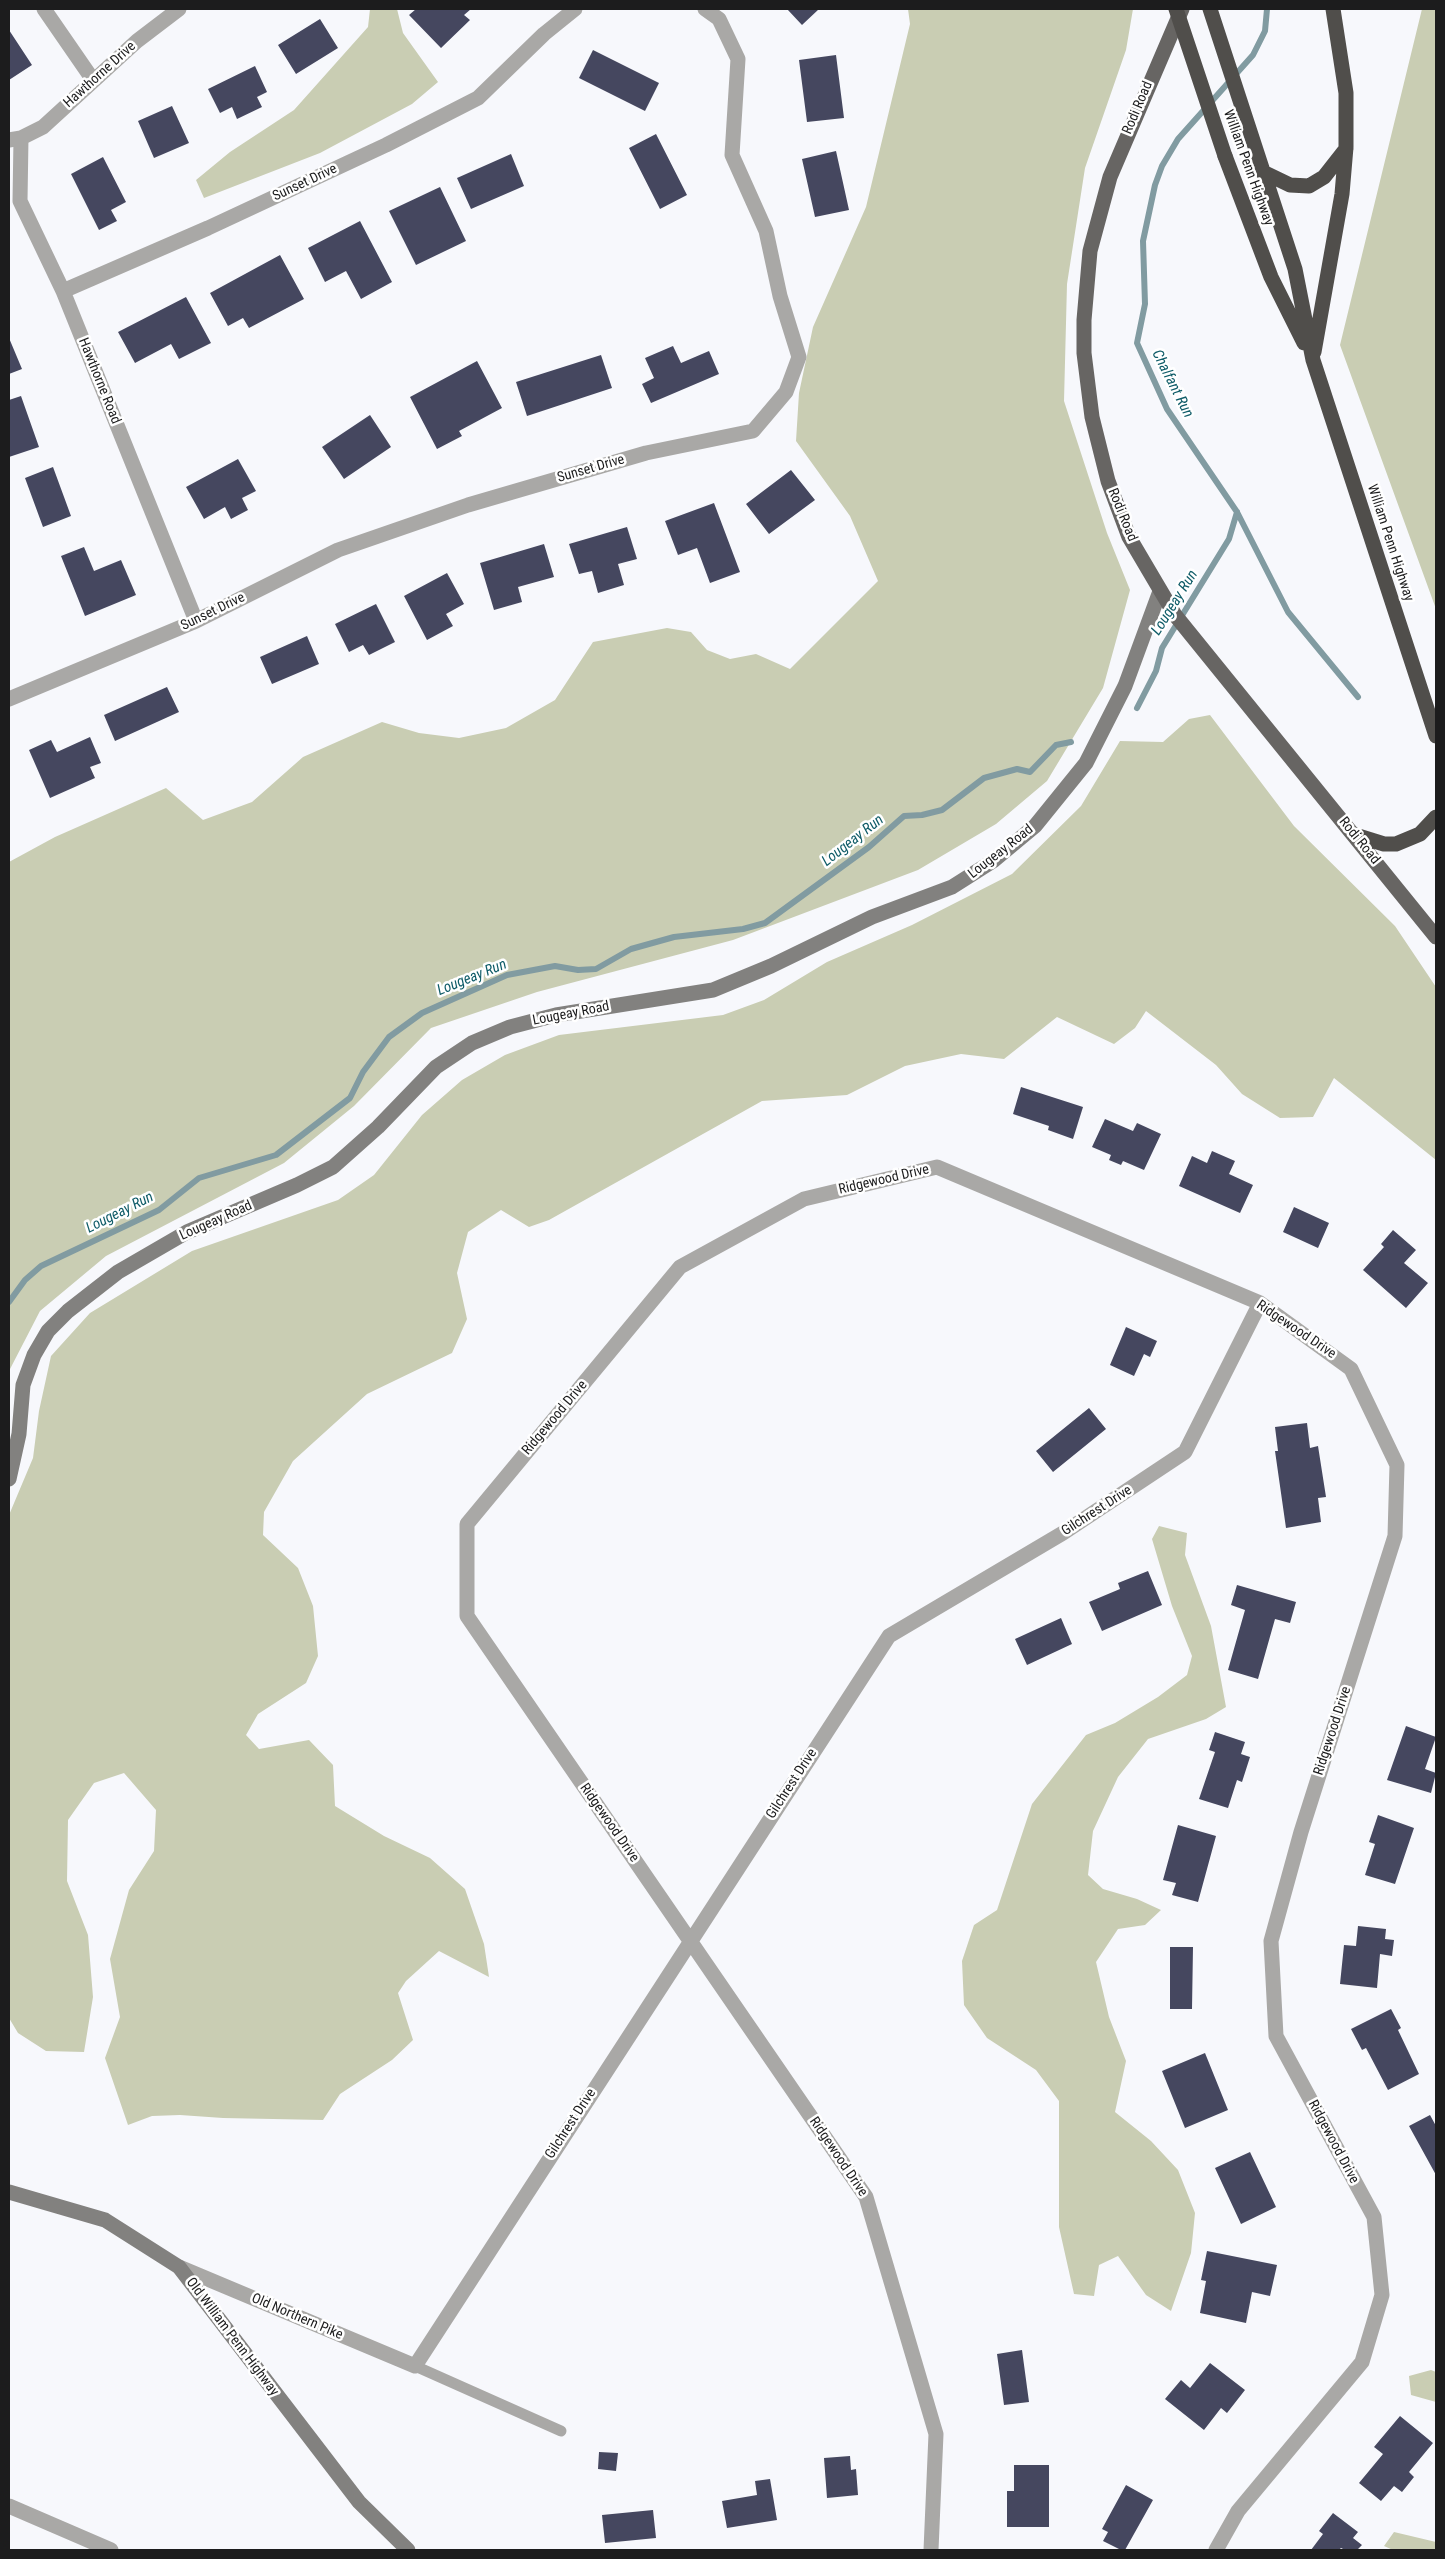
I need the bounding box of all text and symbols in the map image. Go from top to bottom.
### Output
street label: Hawthorne Drive [61,38,139,112]
street label: Rodi Road [1119,79,1157,137]
street label: William Penn Highway [1219,108,1277,228]
street label: Sunset Drive [270,161,340,205]
street label: Hawthorne Road [74,336,124,426]
water label: Chalfant Run [1147,347,1197,421]
street label: Sunset Drive [556,451,626,487]
street label: William Penn Highway [1363,482,1417,604]
street label: Rodi Road [1104,486,1140,544]
water label: Lougeay Run [1148,567,1202,639]
street label: Sunset Drive [178,589,248,635]
water label: Lougeay Run [819,811,887,871]
street label: Rodi Road [1335,814,1383,868]
street label: Lougeay Road [965,821,1037,883]
water label: Lougeay Run [435,956,509,1000]
street label: Lougeay Road [531,998,611,1030]
street label: Ridgewood Drive [837,1161,931,1199]
water label: Lougeay Run [83,1188,157,1238]
street label: Lougeay Road [177,1198,255,1244]
street label: Ridgewood Drive [1253,1297,1339,1363]
street label: Ridgewood Drive [519,1377,591,1459]
street label: Gilchrest Drive [1059,1482,1135,1540]
street label: Ridgewood Drive [1311,1685,1355,1777]
street label: Gilchrest Drive [763,1746,821,1822]
street label: Ridgewood Drive [576,1780,642,1866]
street label: Gilchrest Drive [542,2086,600,2162]
street label: Ridgewood Drive [1304,2097,1362,2187]
street label: Ridgewood Drive [805,2114,871,2200]
street label: Old William Penn Highway [182,2274,282,2400]
street label: Old Northern Pike [249,2290,345,2344]

